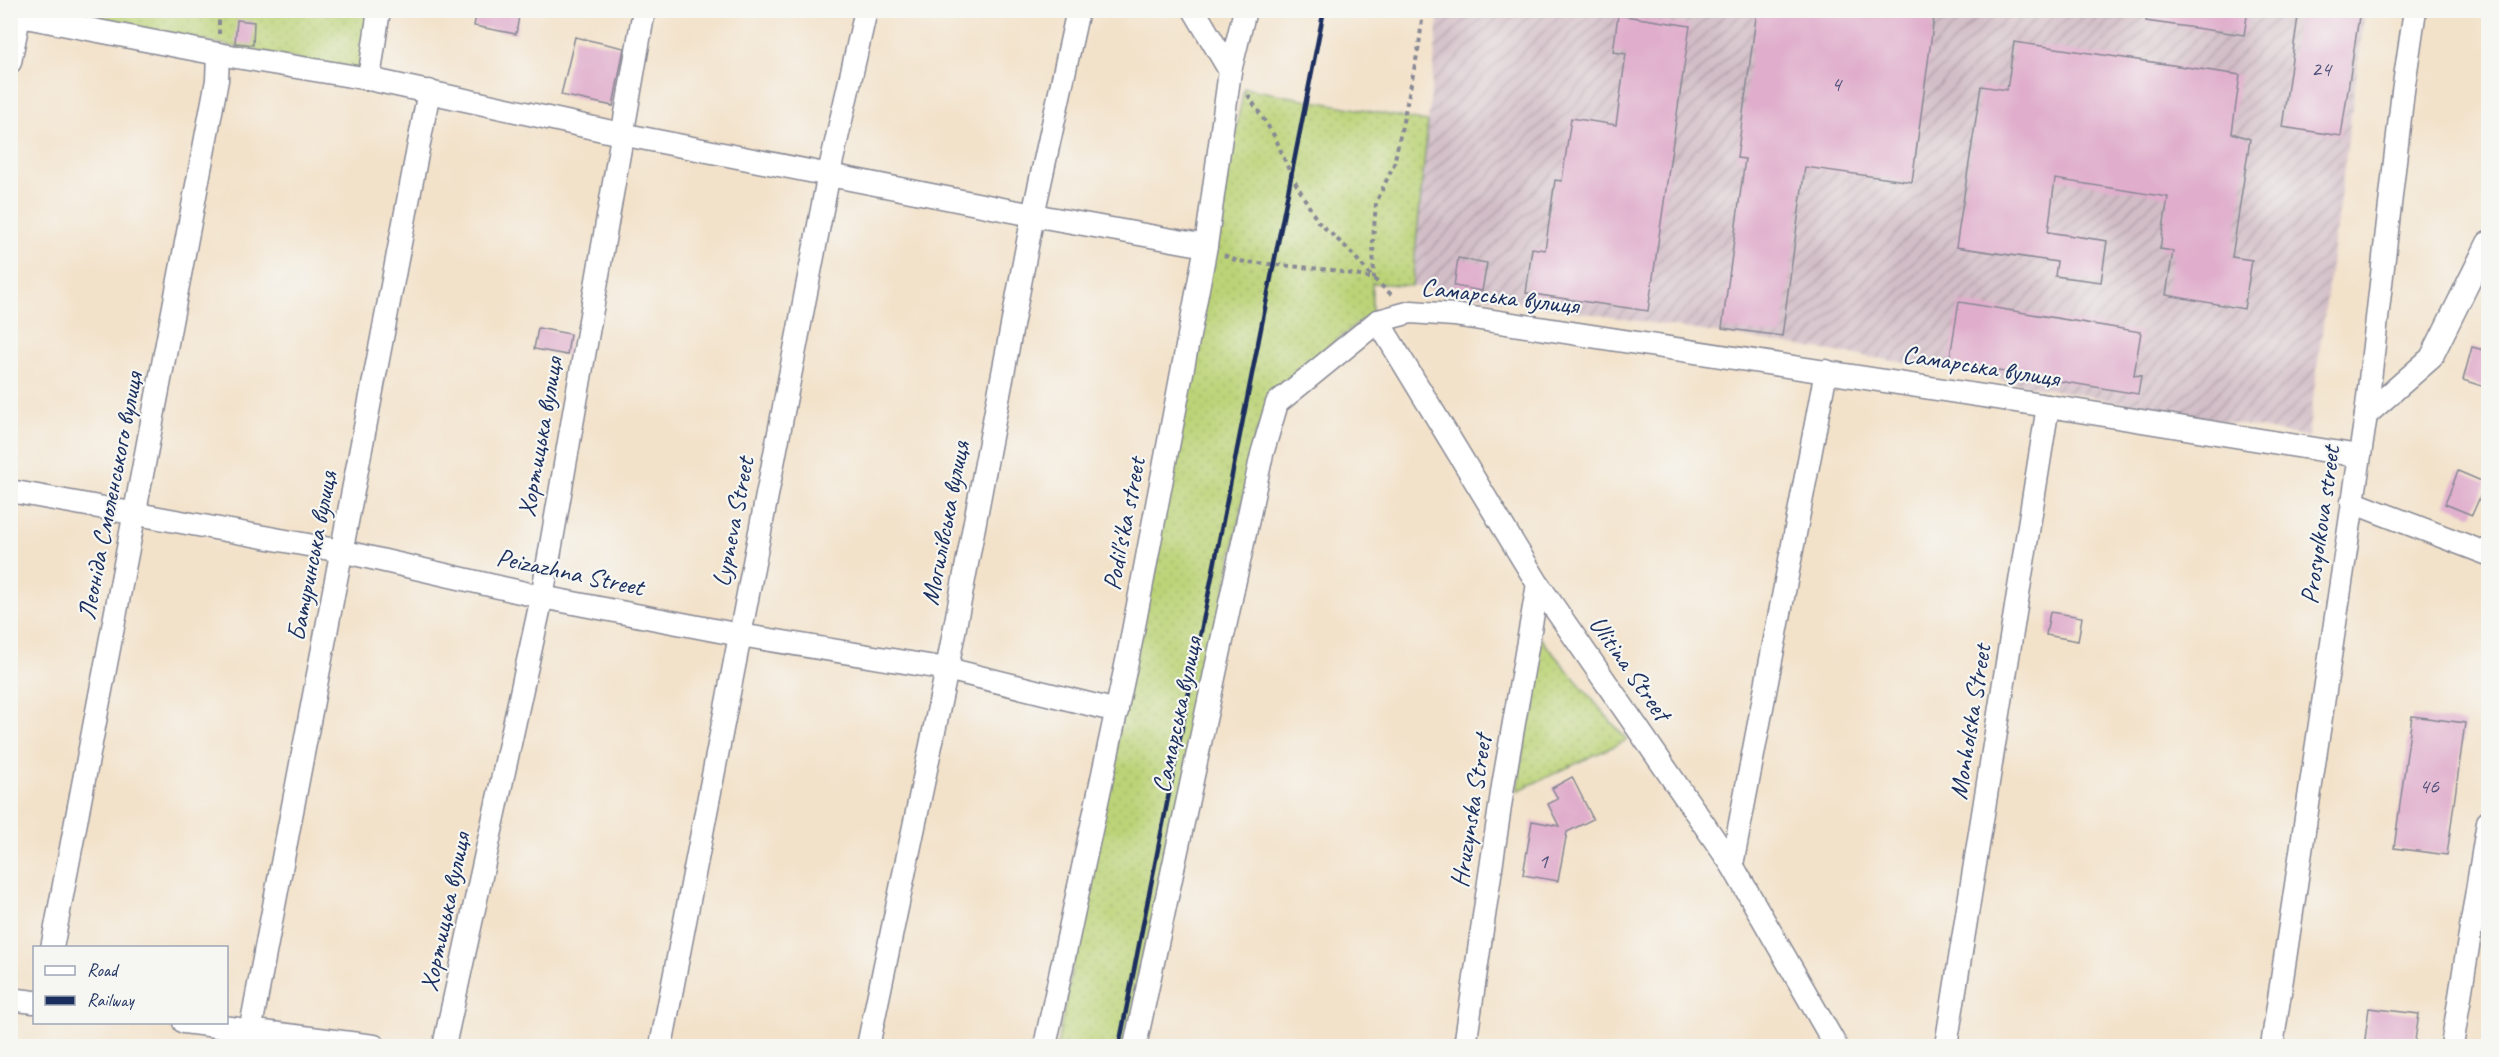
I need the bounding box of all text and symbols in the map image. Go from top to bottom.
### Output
house number: 24 [2311,55,2333,83]
house number: 4 [1831,70,1843,98]
street label: Самарська вулиця [1419,270,1583,322]
street label: Самарська вулиця [1900,337,2064,395]
street label: Хортицька вулиця [510,353,571,519]
street label: Леоніда Смоленського вулиця [70,368,151,623]
street label: Могилівська вулиця [913,437,977,608]
street label: Prosyolkova street [2293,442,2348,606]
street label: Lypneva Street [704,452,762,589]
street label: Podil's'ka street [1095,453,1153,593]
street label: Батуринська вулиця [279,467,345,644]
street label: Peizazhna Street [494,540,649,604]
street label: Ulitina Street [1582,609,1680,730]
street label: Самарська вулиця [1144,632,1210,796]
street label: Monholska Street [1941,640,1999,802]
street label: Hruzynska Street [1443,729,1500,890]
house number: 46 [2419,772,2440,800]
street label: Хортицька вулиця [412,828,478,994]
house number: 1 [1538,847,1549,875]
legend [33,946,228,1024]
text: Road [87,959,120,981]
text: Railway [87,989,135,1011]

